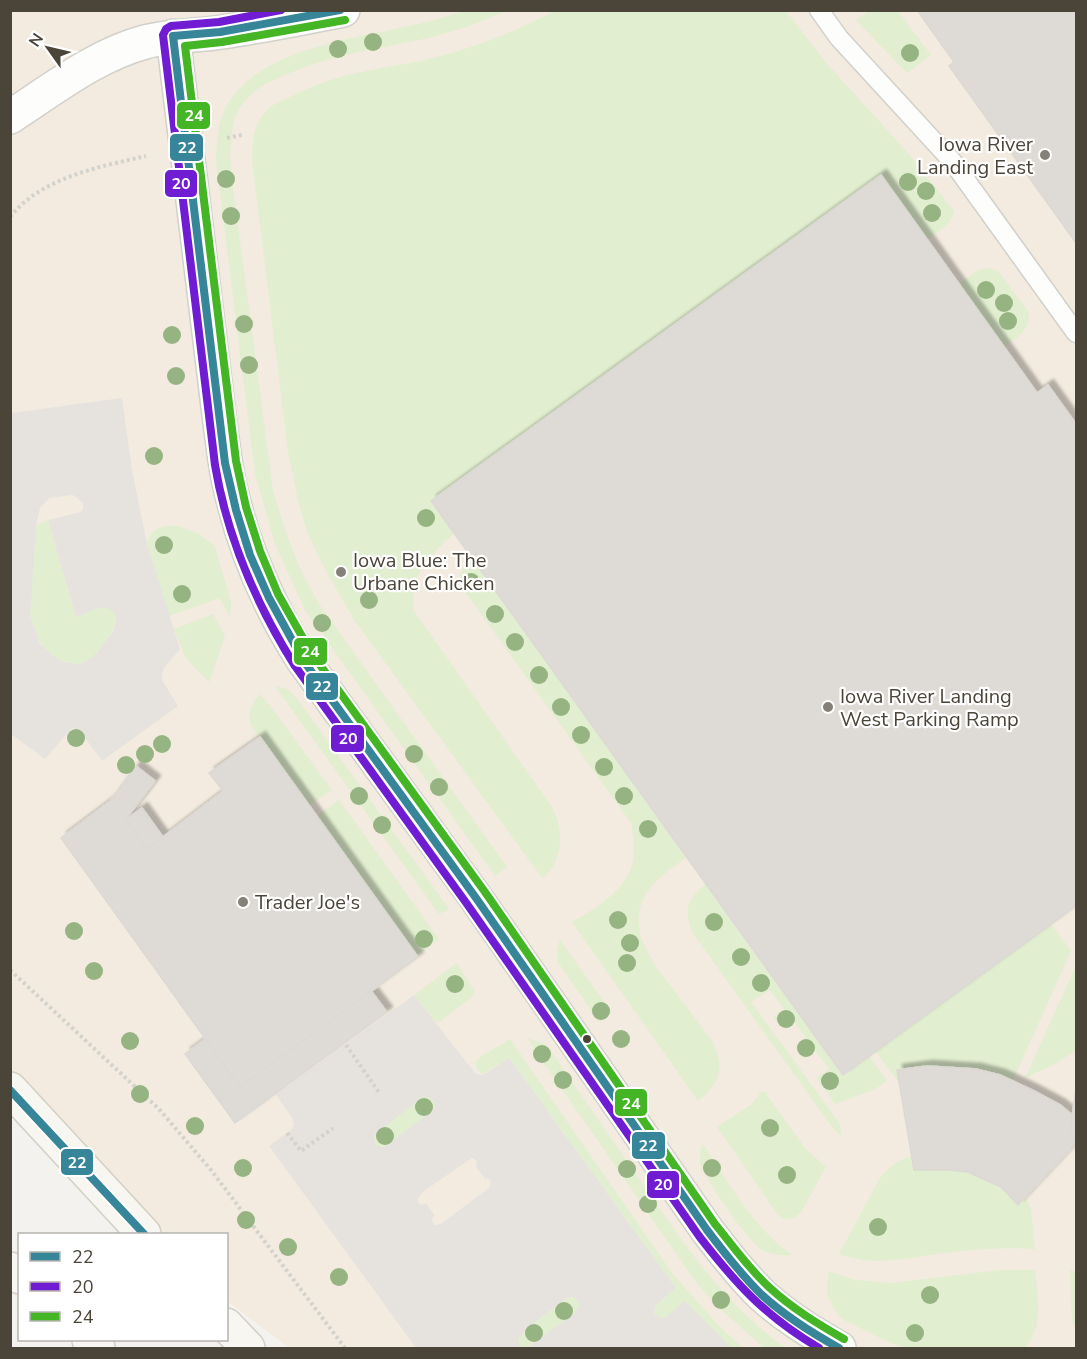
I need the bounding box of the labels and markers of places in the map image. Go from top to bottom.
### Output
place label: Iowa River Landing East [917,131,1034,181]
marker: Iowa River Landing East [1038,148,1052,162]
place label: Iowa Blue: The Urbane Chicken [353,547,495,597]
marker: Iowa Blue: The Urbane Chicken [334,565,348,579]
place label: Iowa River Landing West Parking Ramp [840,683,1019,733]
marker: Iowa River Landing West Parking Ramp [821,700,835,714]
place label: Trader Joe's [255,889,360,916]
marker: Trader Joe's [236,895,250,909]
unlabelled marker [581,1033,593,1045]

